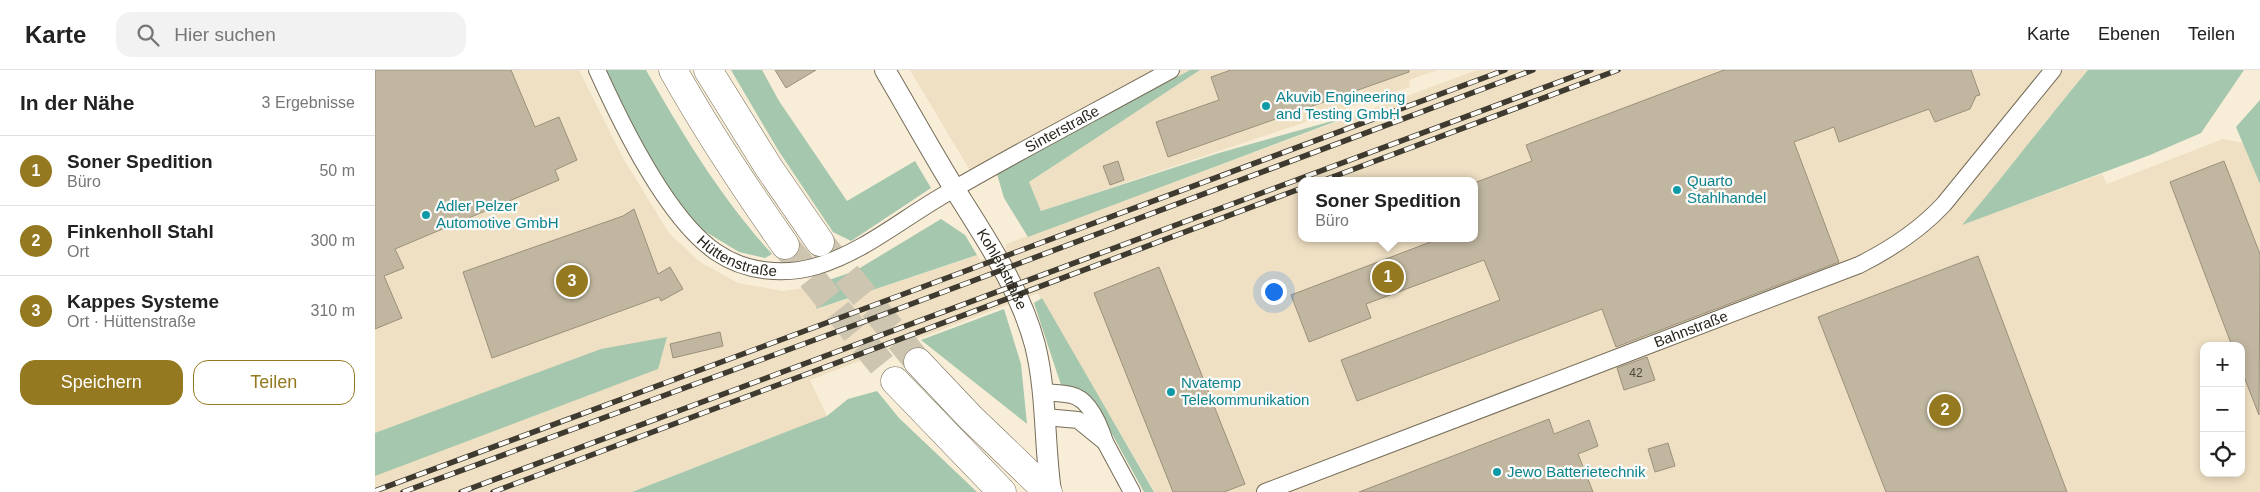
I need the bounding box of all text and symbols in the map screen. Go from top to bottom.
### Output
search box [116,12,466,57]
text: Karte [25,21,86,48]
icon: search [134,21,162,49]
text: Hier suchen [174,24,276,45]
text: Karte [2027,24,2070,44]
text: Ebenen [2098,24,2160,44]
text: Teilen [2188,24,2235,44]
place label: Akuvib Engineering and Testing GmbH [1276,88,1405,122]
text: In der Nähe [20,91,134,114]
text: 3 Ergebnisse [262,94,355,111]
marker: Akuvib Engineering and Testing GmbH [1260,100,1272,112]
street label: Sinterstraße [1022,102,1102,156]
text: Soner Spedition [67,151,213,172]
text: 1 [32,162,40,179]
text: 50 m [319,162,355,179]
place label: Quarto Stahlhandel [1687,172,1766,206]
text: Büro [67,173,101,190]
popup [1298,177,1478,242]
marker: Quarto Stahlhandel [1671,184,1683,196]
text: Soner Spedition [1315,190,1461,211]
place label: Adler Pelzer Automotive GmbH [436,197,559,231]
marker: Adler Pelzer Automotive GmbH [420,209,432,221]
text: Büro [1315,212,1349,229]
text: Finkenholl Stahl [67,221,214,242]
street label: Kohlenstraße [974,225,1031,312]
text: 2 [32,232,40,249]
text: 300 m [311,232,355,249]
street label: Hüttenstraße [694,232,778,279]
text: Ort [67,243,89,260]
pin: 1 [1372,258,1404,296]
pin: 3 [556,262,588,300]
your location [1261,279,1287,305]
text: Kappes Systeme [67,291,219,312]
text: 3 [32,302,40,319]
text: 310 m [311,302,355,319]
street label: Bahnstraße [1652,307,1730,351]
text: Ort · Hüttenstraße [67,313,196,330]
map controls [2200,342,2245,477]
button: + [2200,342,2245,387]
button: Speichern [20,360,183,405]
button: Teilen [193,360,355,405]
house number: 42 [1629,366,1643,380]
place label: Nvatemp Telekommunikation [1181,374,1309,408]
marker: Nvatemp Telekommunikation [1165,386,1177,398]
button: − [2200,387,2245,432]
pin: 2 [1929,391,1961,429]
button: locate [2200,432,2245,477]
place label: Jewo Batterietechnik [1507,463,1646,480]
marker: Jewo Batterietechnik [1491,466,1503,478]

